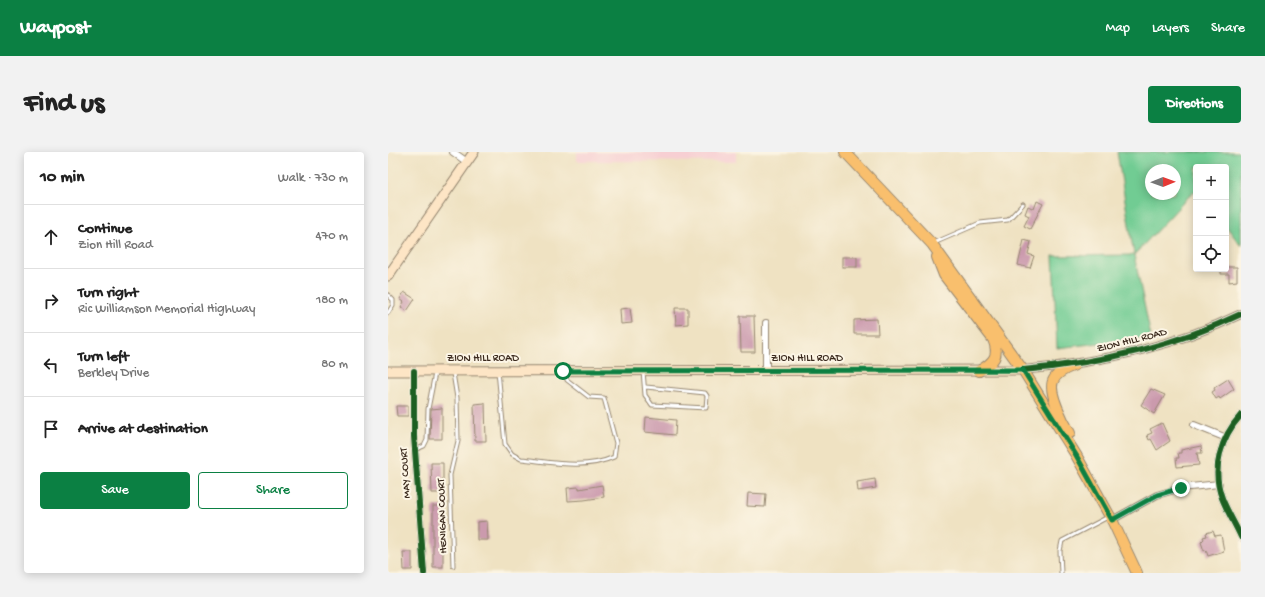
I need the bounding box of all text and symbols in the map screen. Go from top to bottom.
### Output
text: Waypost [20,17,90,40]
text: Map [1106,20,1130,37]
text: Layers [1152,20,1189,37]
text: Share [1211,20,1245,37]
button: Directions [1148,86,1241,123]
text: Find us [24,88,104,121]
north arrow [1145,164,1181,200]
map controls [1193,164,1229,272]
button: + [1193,164,1229,200]
text: 10 min [40,168,84,188]
text: Walk · 730 m [278,171,348,186]
button: − [1193,200,1229,236]
text: Continue [78,220,132,238]
icon: ahead [40,226,62,248]
text: 470 m [315,229,348,244]
button: locate [1193,236,1229,272]
text: Zion Hill Road [78,238,153,253]
text: Turn right [78,284,138,302]
icon: right [40,290,62,312]
text: 180 m [316,293,348,308]
text: Ric Williamson Memorial Highway [78,302,255,317]
street label: ZION HILL ROAD [1096,326,1169,356]
text: Turn left [78,348,129,366]
street label: ZION HILL ROAD [447,353,520,365]
street label: ZION HILL ROAD [771,353,844,365]
icon: left [40,354,62,376]
text: 80 m [321,357,348,372]
route start [554,362,572,380]
text: Berkley Drive [78,366,149,381]
icon: arrive [40,418,62,440]
text: Arrive at destination [78,420,208,438]
street label: MAY COURT [398,447,414,499]
button: Save [40,472,190,509]
button: Share [198,472,348,509]
street label: HENIGAN COURT [436,478,450,554]
route end [1172,479,1190,497]

